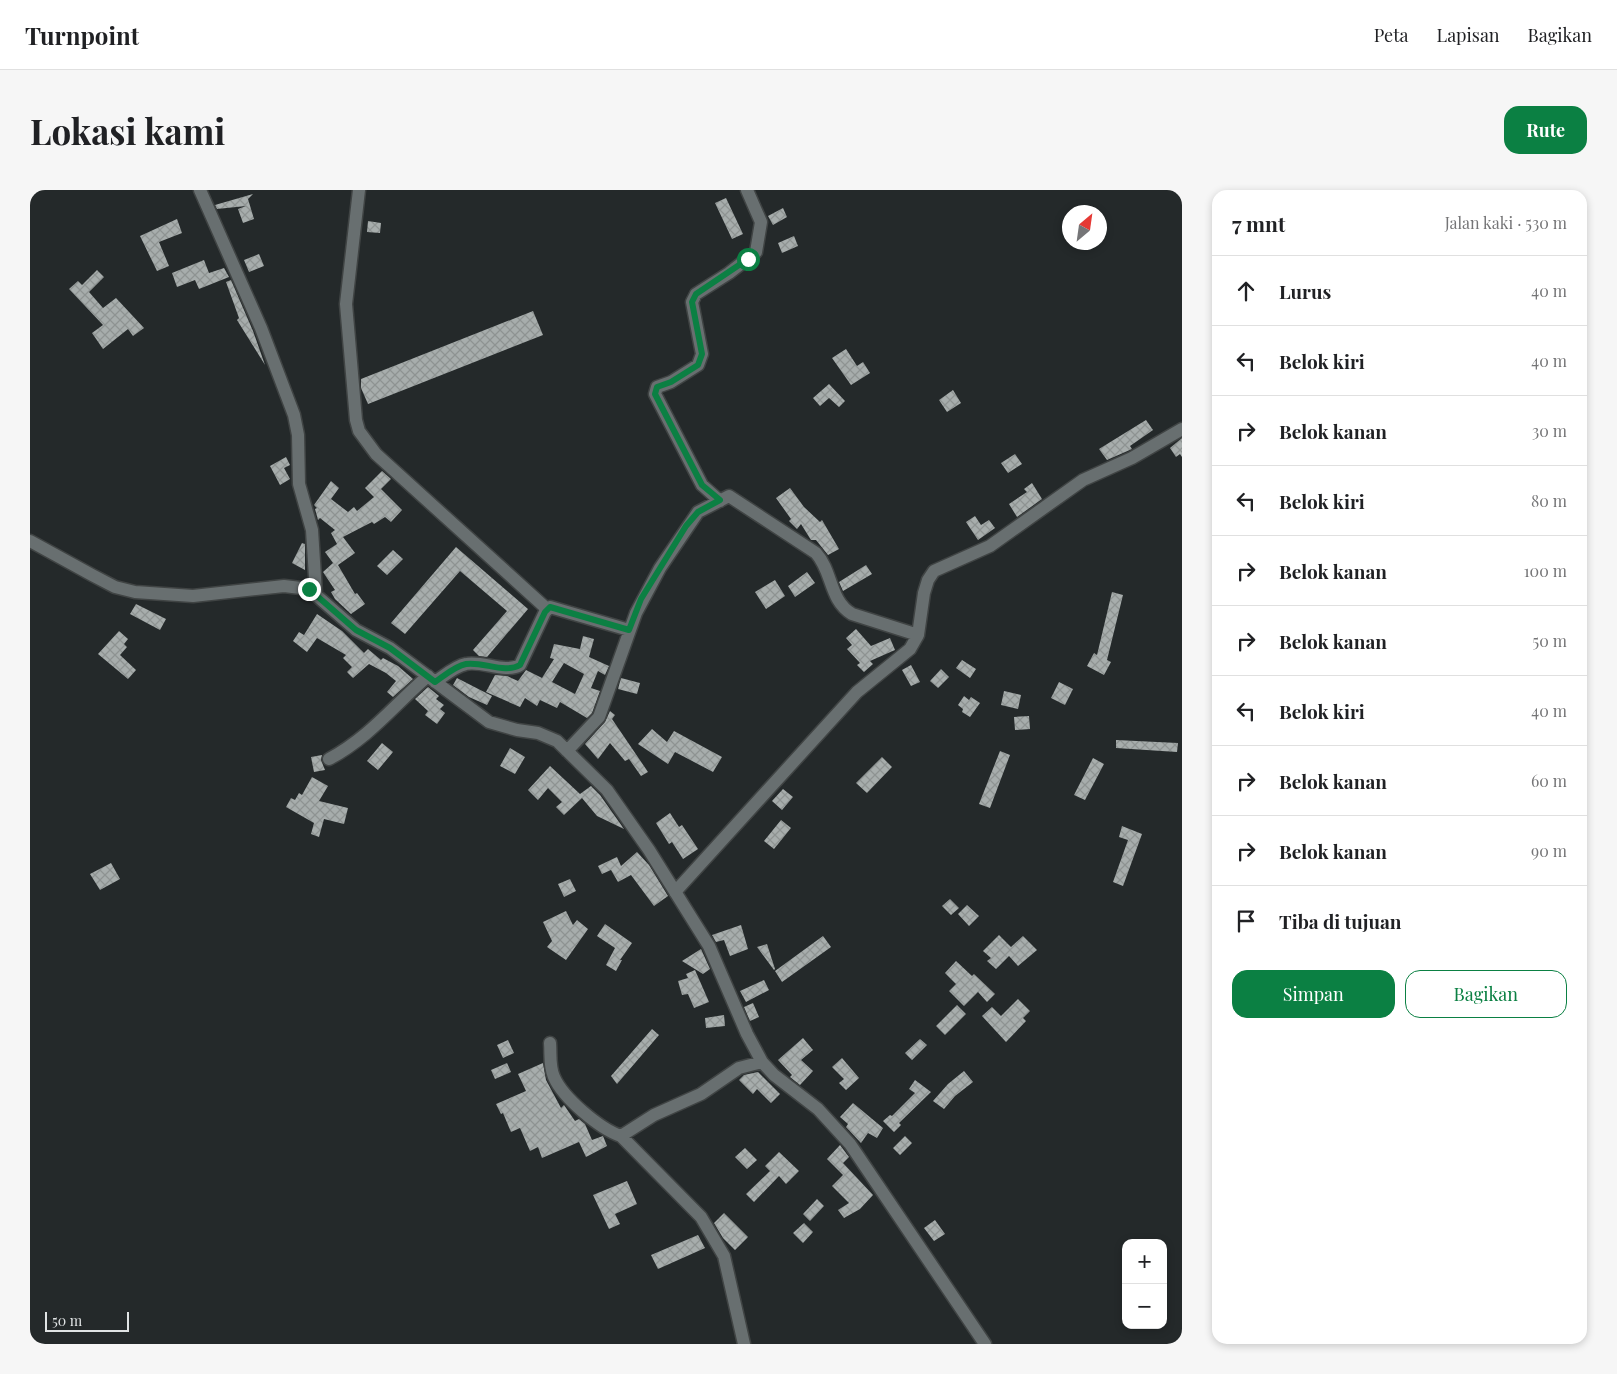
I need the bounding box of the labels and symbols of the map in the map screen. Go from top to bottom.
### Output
north arrow [1062,205,1107,250]
route start [737,248,760,271]
route end [298,578,321,601]
scale bar [45,1309,129,1332]

